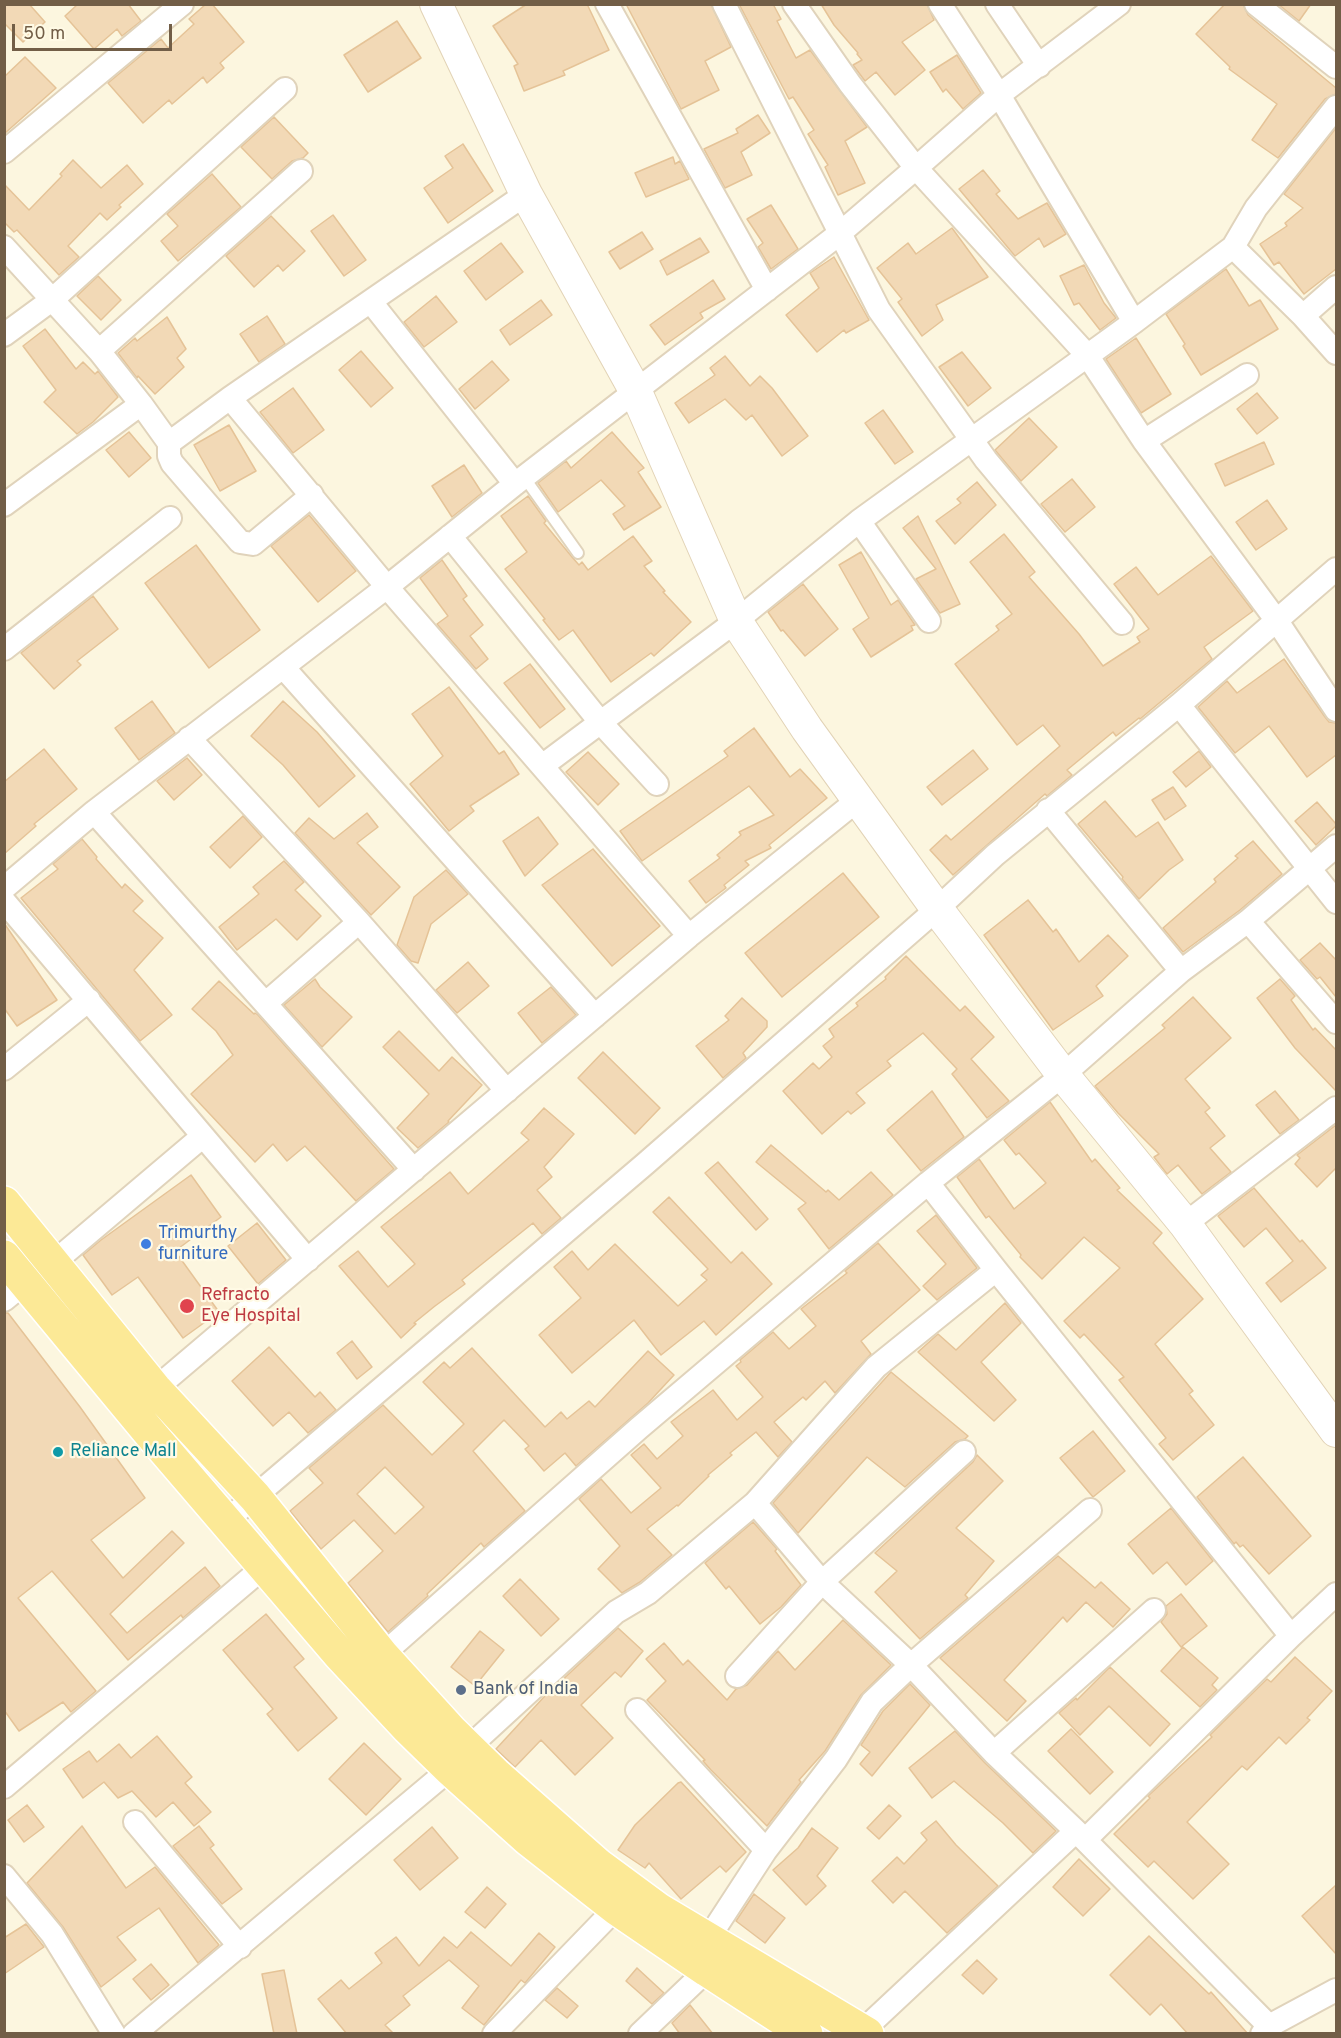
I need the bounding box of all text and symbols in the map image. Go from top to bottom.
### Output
scale bar [15,12,176,50]
text: 50 m [23,23,65,46]
place label: Trimurthy furniture [158,1223,237,1266]
marker: Trimurthy furniture [139,1237,153,1251]
place label: Refracto Eye Hospital [201,1285,301,1328]
marker: Refracto Eye Hospital [178,1297,196,1315]
place label: Reliance Mall [70,1441,176,1463]
marker: Reliance Mall [51,1445,65,1459]
place label: Bank of India [473,1679,578,1701]
marker: Bank of India [454,1683,468,1697]

